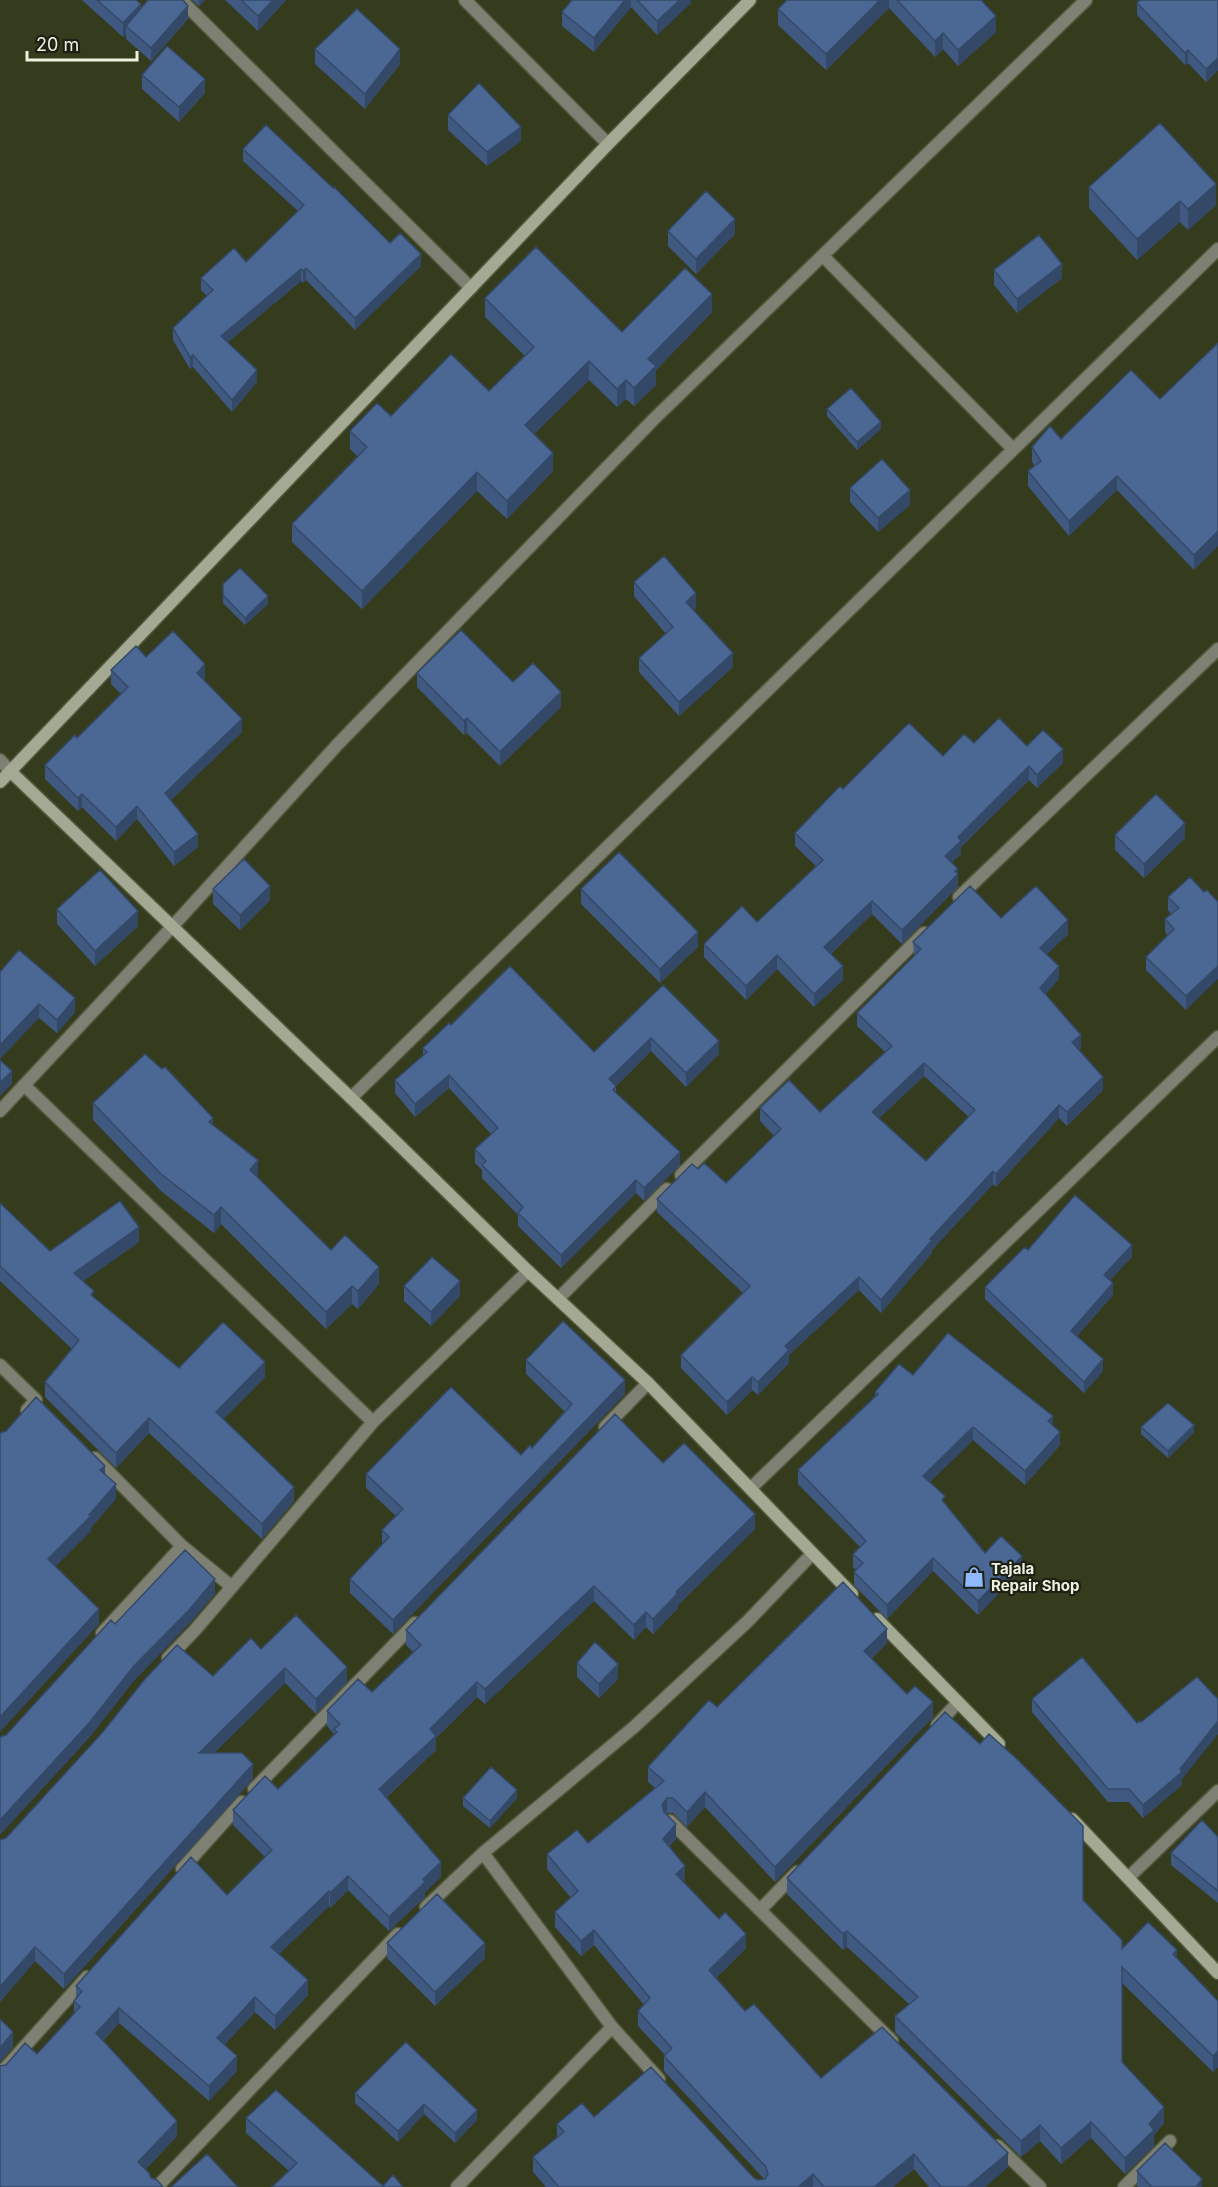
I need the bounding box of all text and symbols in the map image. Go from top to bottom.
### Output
scale bar [27,24,136,62]
text: 20 m [36,34,79,55]
place label: Tajala Repair Shop [991,1559,1079,1595]
shop icon: Tajala Repair Shop [962,1565,986,1589]

